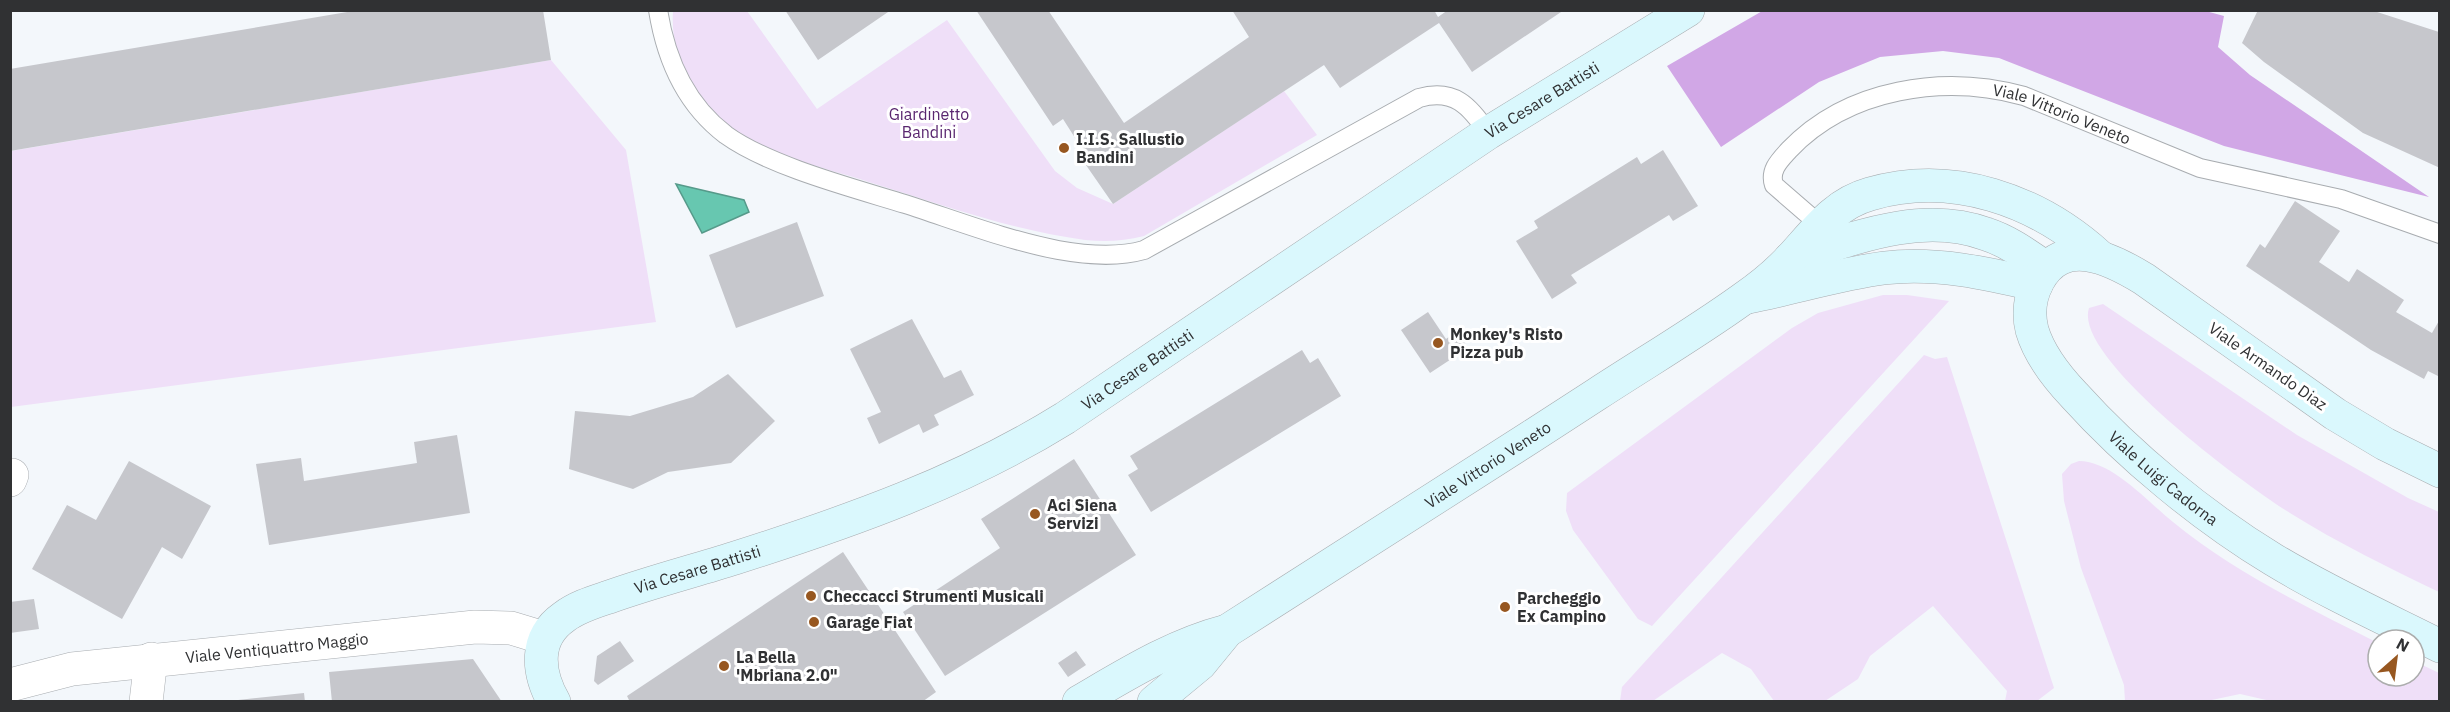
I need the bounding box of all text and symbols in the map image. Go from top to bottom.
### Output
street label: Via Cesare Battisti [1481,57,1603,143]
street label: Viale Vittorio Veneto [1991,80,2134,149]
park label: Giardinetto Bandini [889,104,969,142]
place label: I.I.S. Sallustio Bandini [1076,129,1184,167]
marker: I.I.S. Sallustio Bandini [1057,141,1071,155]
street label: Viale Armando Diaz [2205,318,2331,414]
street label: Via Cesare Battisti [1077,324,1197,414]
place label: Monkey's Risto Pizza pub [1450,324,1563,362]
marker: Monkey's Risto Pizza pub [1431,336,1445,350]
street label: Viale Vittorio Veneto [1421,417,1555,513]
street label: Viale Luigi Cadorna [2104,426,2222,530]
place label: Aci Siena Servizi [1047,495,1117,533]
marker: Aci Siena Servizi [1028,507,1042,521]
street label: Via Cesare Battisti [632,540,763,598]
place label: Checcacci Strumenti Musicali [823,586,1044,606]
place label: Parcheggio Ex Campino [1517,588,1606,626]
marker: Checcacci Strumenti Musicali [804,589,818,603]
marker: Parcheggio Ex Campino [1498,600,1512,614]
place label: Garage Fiat [826,612,913,632]
marker: Garage Fiat [807,615,821,629]
street label: Viale Ventiquattro Maggio [184,628,369,667]
north arrow [2366,628,2426,688]
text: N [2393,633,2413,656]
place label: La Bella 'Mbriana 2.0" [736,647,838,685]
marker: La Bella 'Mbriana 2.0" [717,659,731,673]

